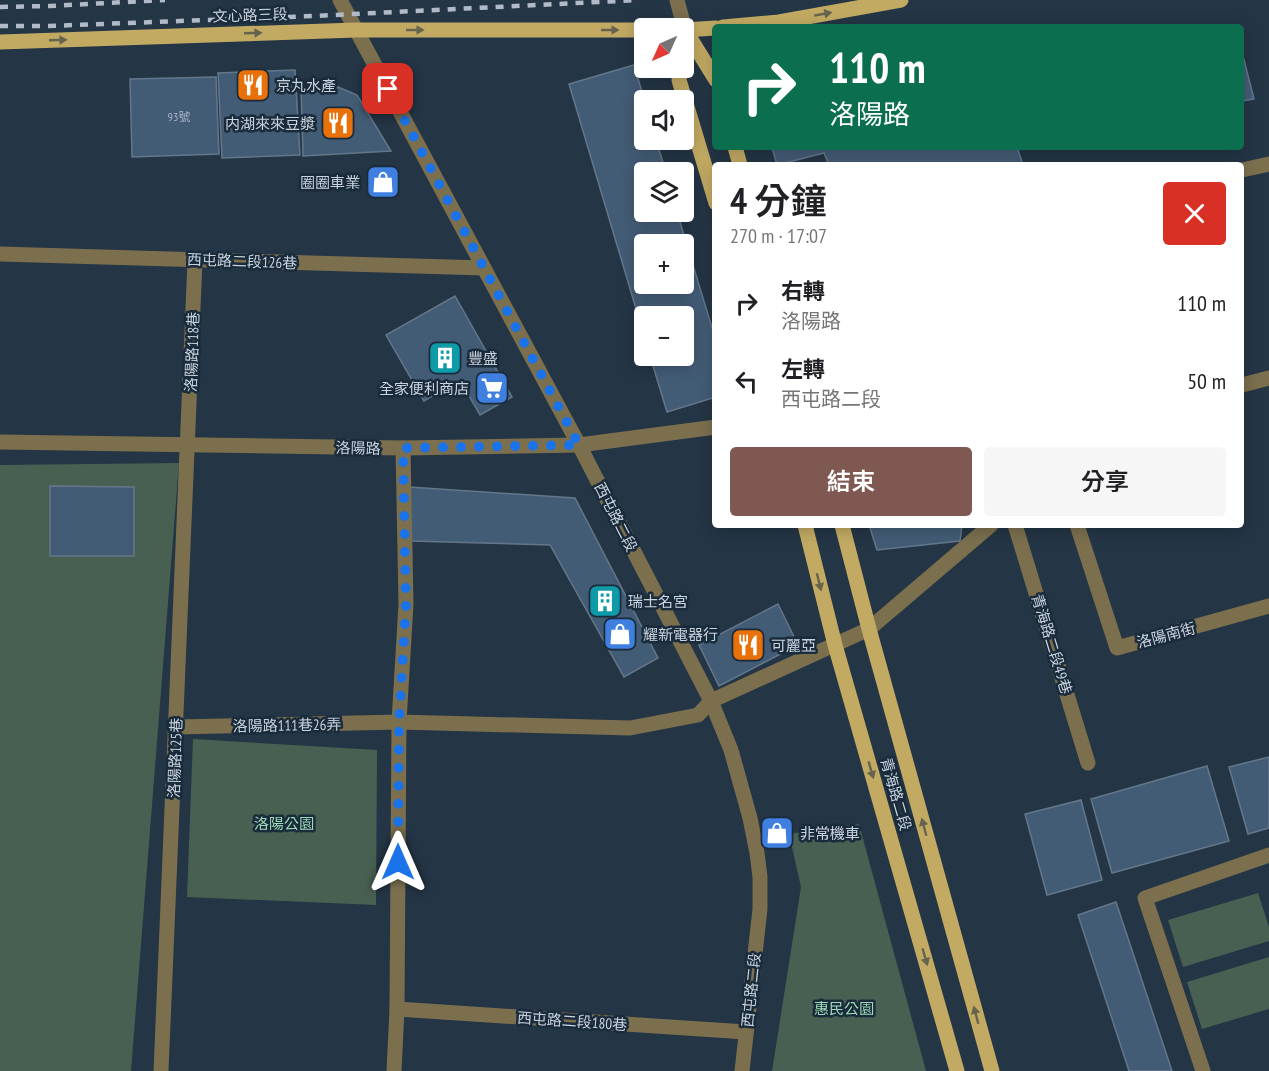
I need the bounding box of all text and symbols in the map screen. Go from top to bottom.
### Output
street label: 文心路三段 [212,4,288,26]
one-way arrow [813,9,832,18]
north arrow [634,18,694,78]
map controls [634,18,694,366]
one-way arrow [405,25,424,35]
one-way arrow [600,25,619,35]
one-way arrow [244,29,263,38]
one-way arrow [49,35,68,44]
text: 110 m [829,40,926,95]
icon: right [730,48,808,126]
pin [362,63,413,114]
restaurant icon: 京丸水產 [235,67,271,103]
icon: arrive [371,72,404,105]
place label: 京丸水產 [276,76,336,95]
button: sound [634,90,694,150]
text: 洛陽路 [829,97,910,131]
restaurant icon: 内湖來來豆漿 [320,105,356,141]
house number: 93號 [168,109,190,124]
place label: 内湖來來豆漿 [225,114,315,133]
button: layers [634,162,694,222]
shop icon: 圈圈車業 [365,164,401,200]
place label: 圈圈車業 [300,173,360,192]
text: 4 分鐘 [730,177,827,224]
button: close [1163,182,1226,245]
text: 270 m · 17:07 [730,223,827,249]
button: + [634,234,694,294]
street label: 西屯路二段126巷 [187,250,297,272]
text: 右轉 [781,277,825,305]
icon: right [730,287,763,320]
text: 110 m [1177,289,1226,317]
button: − [634,306,694,366]
text: 洛陽路 [781,308,841,334]
street label: 洛陽路118巷 [181,312,203,392]
building icon: 豐盛 [427,340,463,376]
place label: 豐盛 [468,349,498,368]
text: 左轉 [781,355,825,383]
icon: left [730,365,763,398]
text: 50 m [1187,367,1226,395]
supermarket icon: 全家便利商店 [474,370,510,406]
place label: 全家便利商店 [379,379,469,398]
text: 西屯路二段 [781,386,881,412]
street label: 洛陽路 [335,438,381,458]
button: 結束 [730,447,972,516]
button: 分享 [984,447,1226,516]
street label: 西屯路二段 [591,479,641,555]
one-way arrow [815,573,825,591]
building icon: 瑞士名宮 [587,583,623,619]
place label: 瑞士名宮 [628,592,688,611]
street label: 青海路二段49巷 [1028,592,1076,696]
shop icon: 耀新電器行 [602,616,638,652]
street label: 洛陽南街 [1135,618,1197,652]
place label: 耀新電器行 [643,625,718,644]
restaurant icon: 可麗亞 [730,627,766,663]
place label: 可麗亞 [771,636,816,655]
street label: 洛陽路111巷26弄 [232,715,342,735]
street label: 洛陽路125巷 [164,718,186,798]
street label: 青海路二段 [877,755,915,833]
one-way arrow [867,761,876,779]
park label: 洛陽公園 [254,814,314,833]
shop icon: 非常機車 [759,815,795,851]
one-way arrow [919,818,928,836]
place label: 非常機車 [800,824,860,843]
position arrow [366,830,430,894]
one-way arrow [921,948,930,966]
street label: 西屯路二段 [738,952,764,1028]
park label: 惠民公園 [814,999,874,1018]
one-way arrow [971,1006,980,1024]
street label: 西屯路二段180巷 [516,1008,628,1034]

